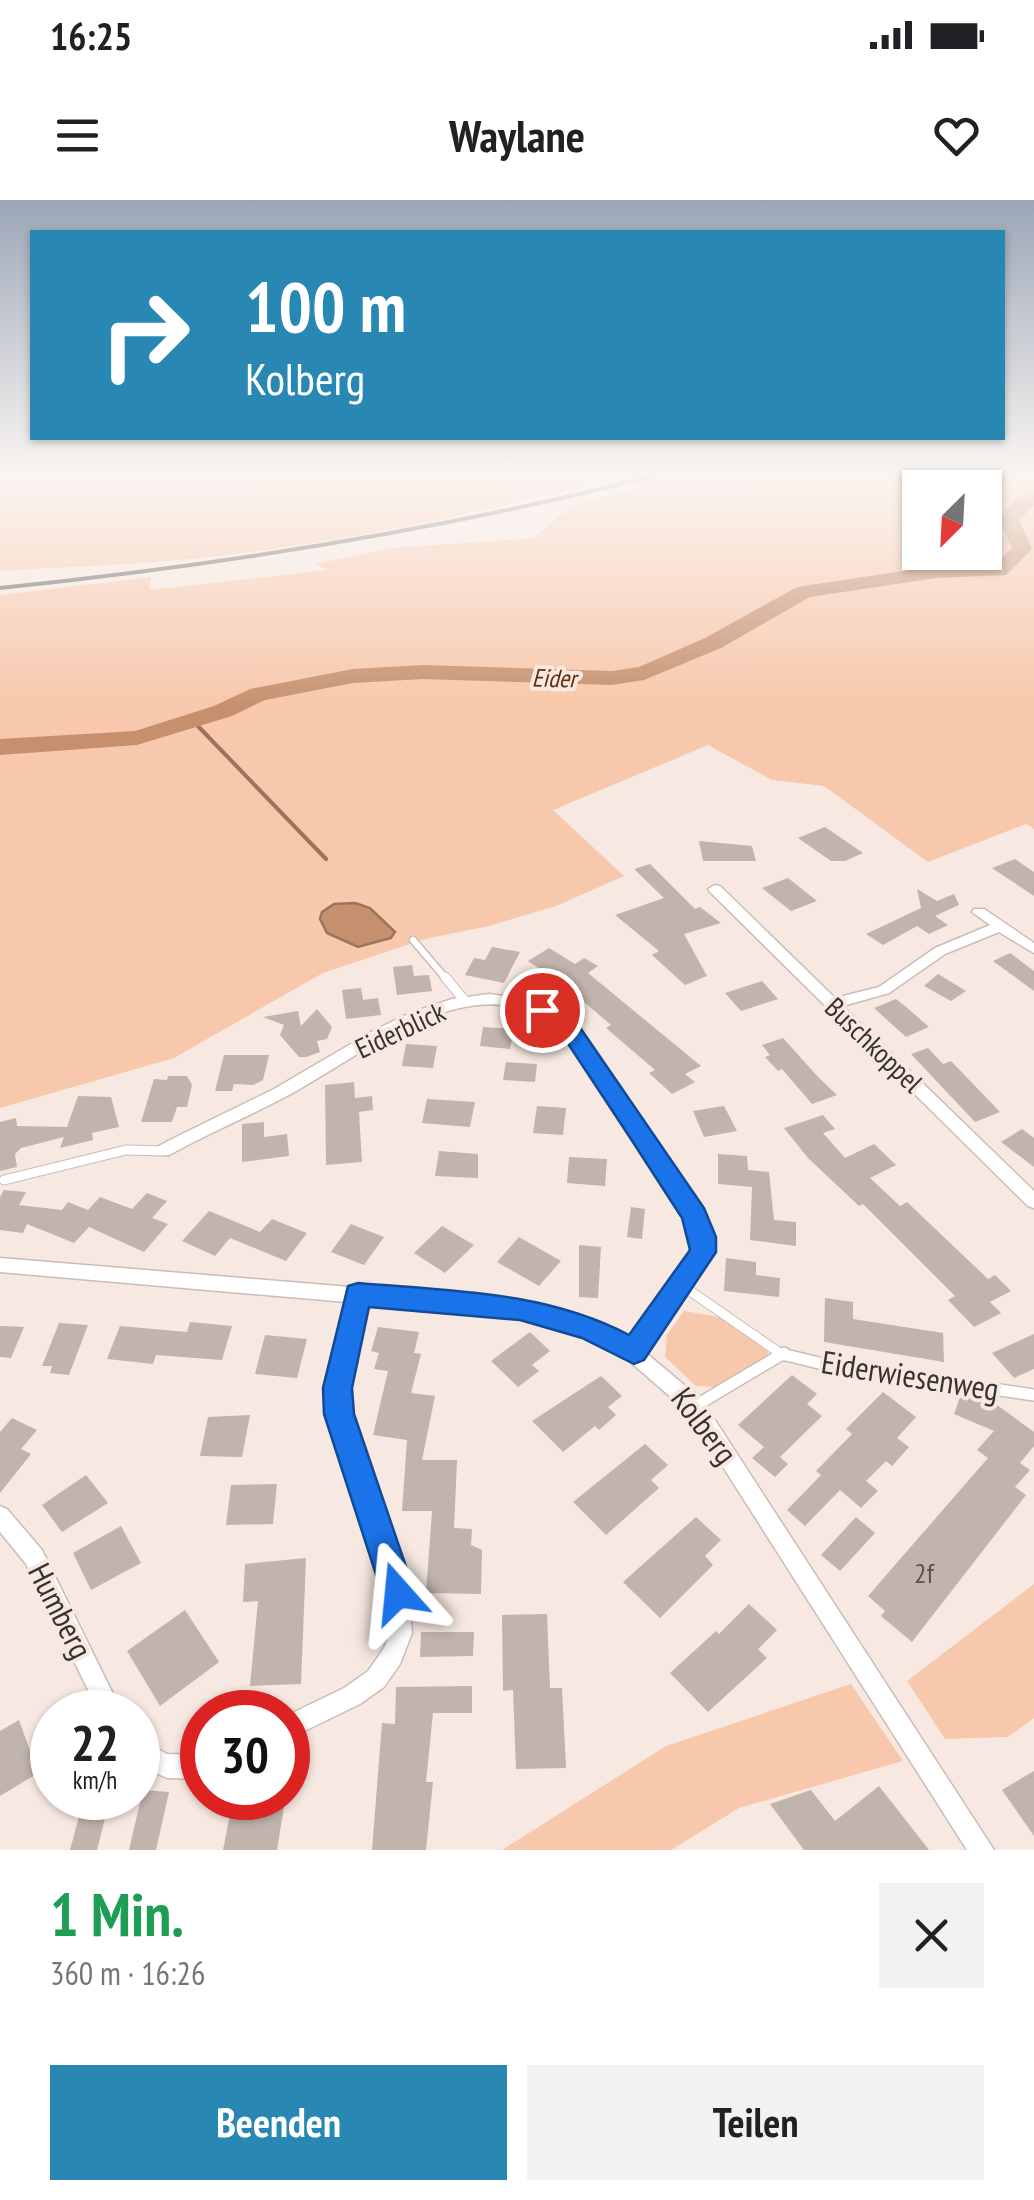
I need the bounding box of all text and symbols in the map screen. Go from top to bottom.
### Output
text: 16:25 [50,11,132,60]
text: Waylane [449,106,585,164]
icon: menu [50,108,105,163]
icon: heart [929,108,984,163]
text: 100 m [245,261,406,351]
icon: right [80,270,210,400]
text: Kolberg [245,349,365,407]
north arrow [902,470,1002,570]
map controls [902,470,1002,570]
water label: Eider [532,662,579,694]
pin [500,968,585,1053]
icon: arrive [515,983,570,1038]
street label: Buschkoppel [818,989,931,1101]
street label: Eiderblick [349,993,451,1066]
street label: Eiderwiesenweg [818,1340,1002,1410]
street label: Kolberg [662,1379,747,1472]
position arrow [346,1541,450,1645]
house number: 2f [914,1554,936,1591]
street label: Humberg [19,1556,103,1665]
speed limit sign: 30 [180,1690,310,1820]
text: 22 [71,1710,119,1775]
text: km/h [73,1764,117,1796]
text: 1 Min. [50,1875,184,1953]
button: close [879,1883,984,1988]
text: 360 m · 16:26 [50,1952,205,1994]
button: Beenden [50,2065,507,2180]
button: Teilen [527,2065,984,2180]

